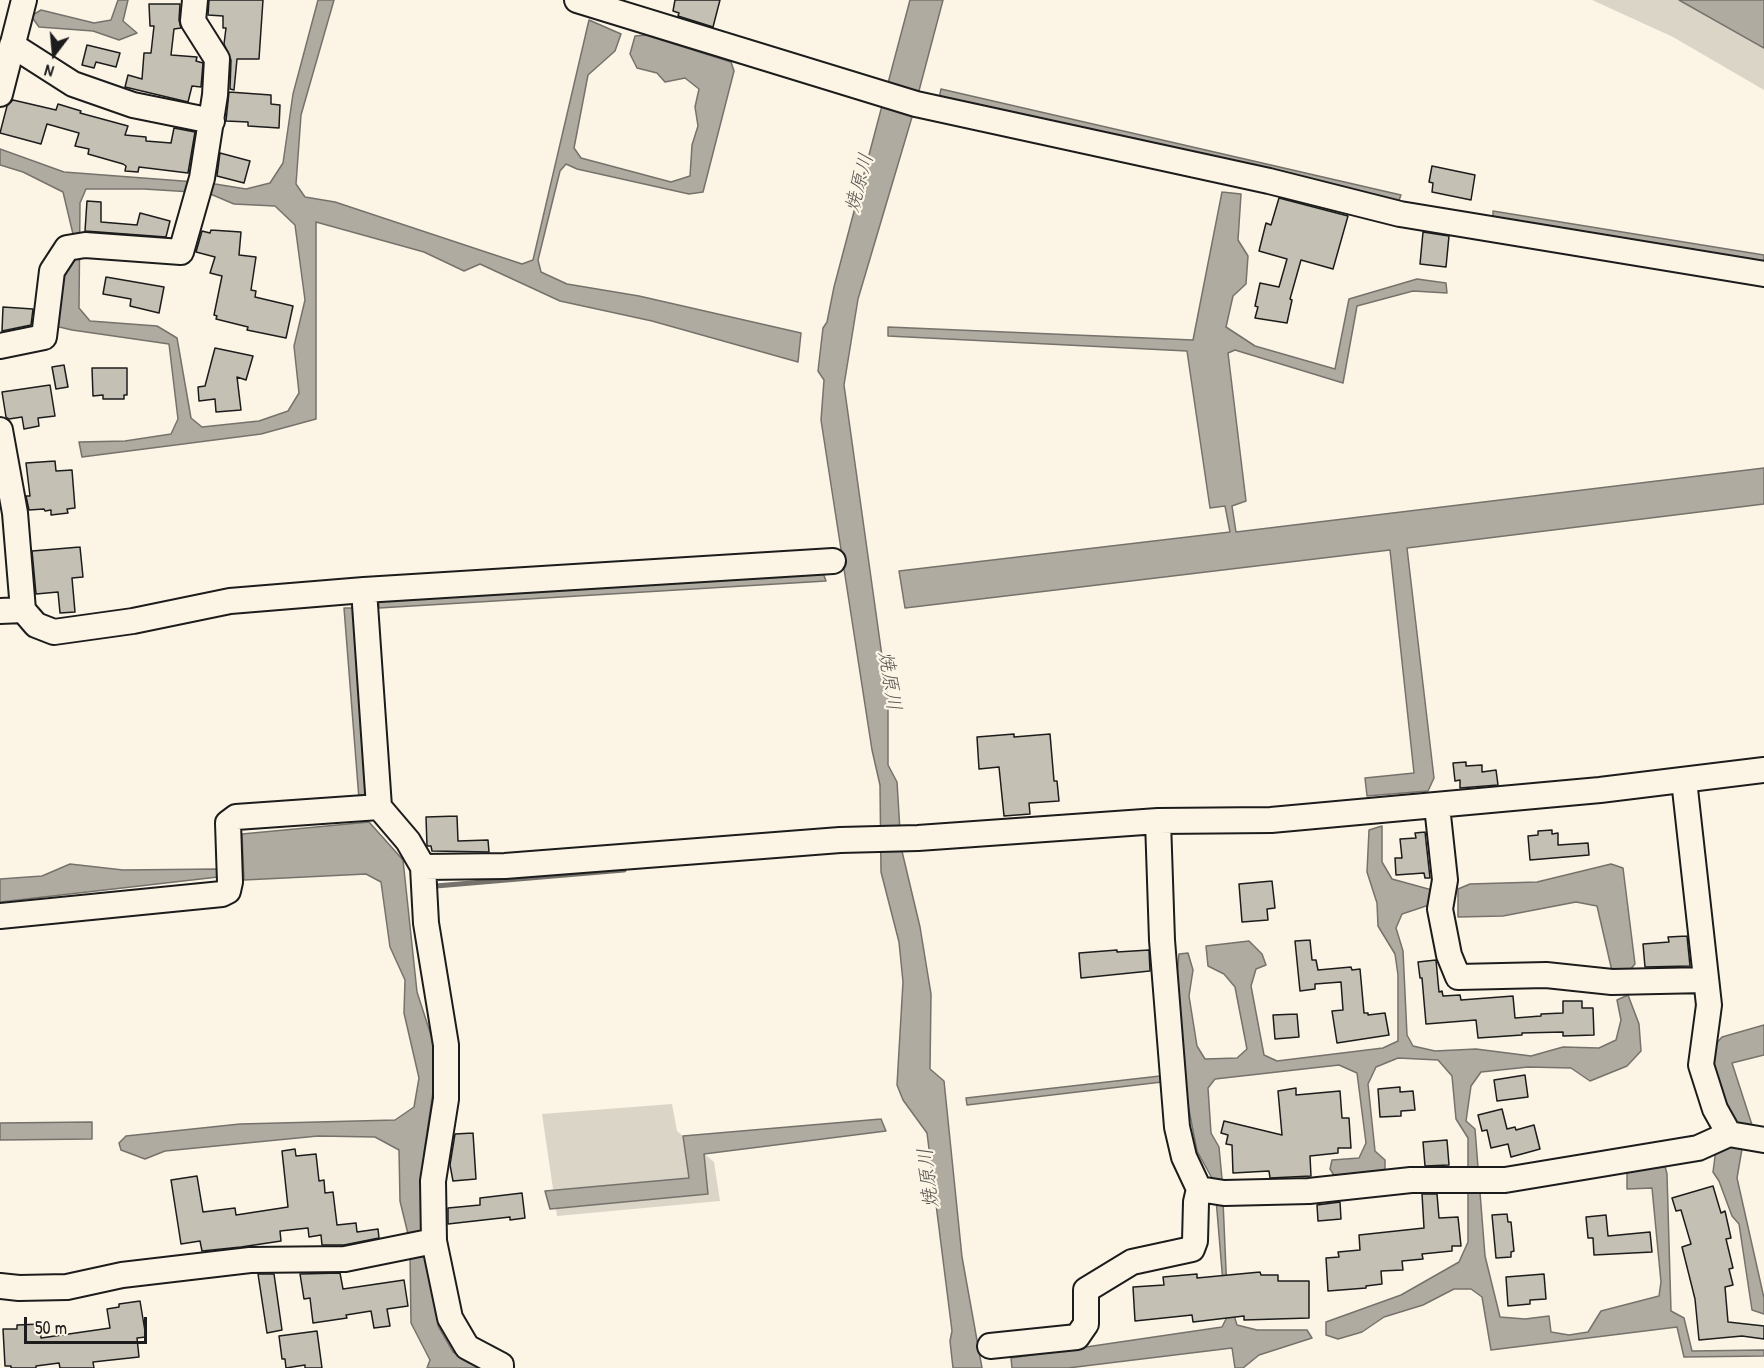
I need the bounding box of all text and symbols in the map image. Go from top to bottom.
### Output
north arrow [24,24,84,84]
text: N [42,60,56,83]
water label: 焼原川 [841,151,879,215]
water label: 焼原川 [872,649,906,713]
water label: 焼原川 [914,1147,944,1209]
scale bar [27,1305,150,1343]
text: 50 m [35,1315,67,1340]

